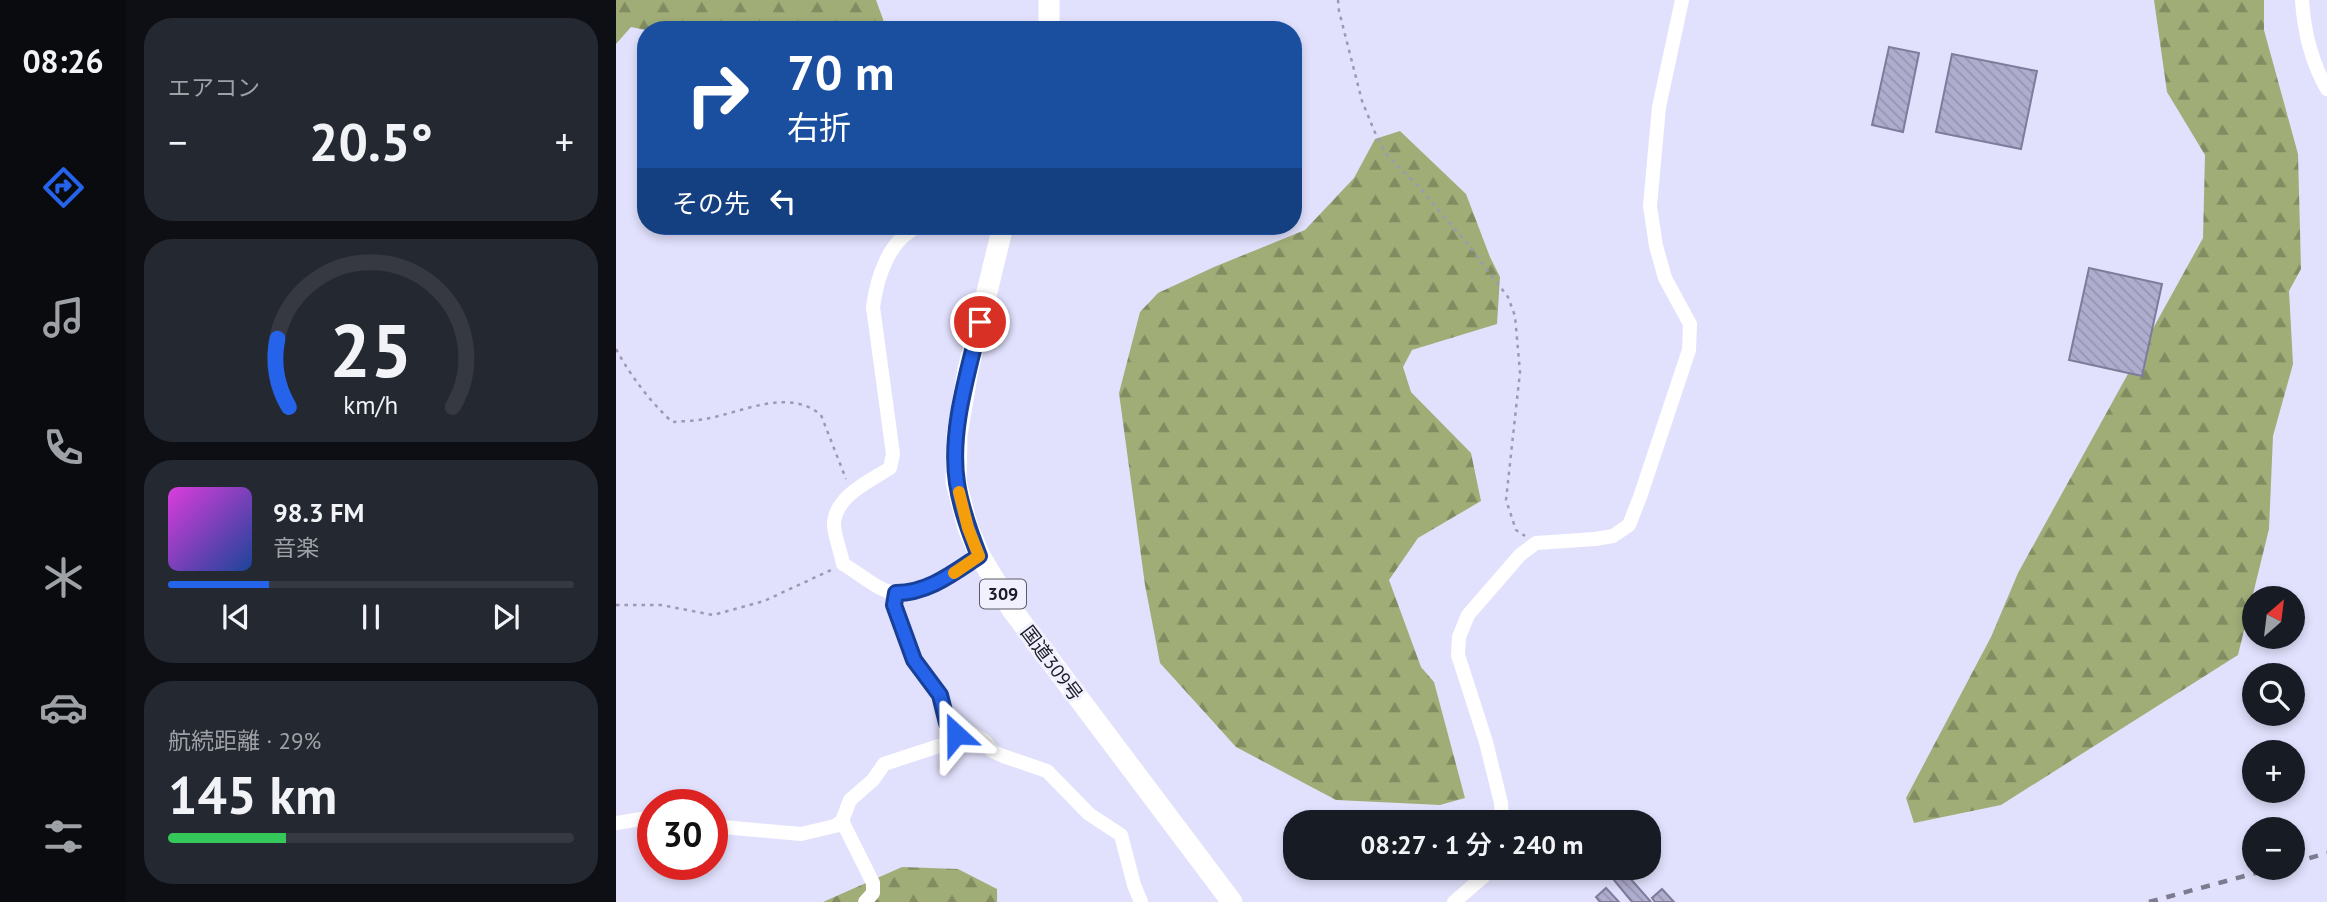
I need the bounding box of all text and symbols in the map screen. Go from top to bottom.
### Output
text: 08:26 [22,40,104,82]
text: 70 m [787,40,894,104]
icon: right [672,49,763,140]
text: エアコン [168,73,260,102]
text: 右折 [787,106,851,148]
text: 20.5° [309,108,433,175]
text: − [168,117,187,166]
text: + [555,117,574,166]
icon: directions [39,163,88,212]
icon: left [764,182,802,220]
text: その先 [672,187,750,220]
pin [950,292,1010,352]
icon: music [39,293,88,342]
text: 25 [330,303,412,397]
icon: arrive [961,303,999,341]
text: km/h [344,388,398,420]
icon: phone [39,423,88,472]
text: 98.3 FM [273,496,364,529]
text: 音楽 [273,533,319,562]
icon: climate [39,553,88,602]
road number: 309 [980,580,1026,608]
north arrow [2242,586,2305,649]
map controls [2242,586,2305,880]
icon: previous [217,598,255,636]
icon: pause [352,598,390,636]
icon: next [487,598,525,636]
street label: 国道309号 [1016,621,1088,705]
button: search [2242,663,2305,726]
icon: car [39,683,88,732]
position arrow [919,697,993,771]
text: 航続距離 · 29% [168,726,321,755]
button: + [2242,740,2305,803]
text: 145 km [168,761,337,828]
speed limit sign: 30 [637,789,728,880]
icon: filters [39,812,88,861]
button: − [2242,817,2305,880]
text: 08:27 · 1 分 · 240 m [1360,828,1584,861]

